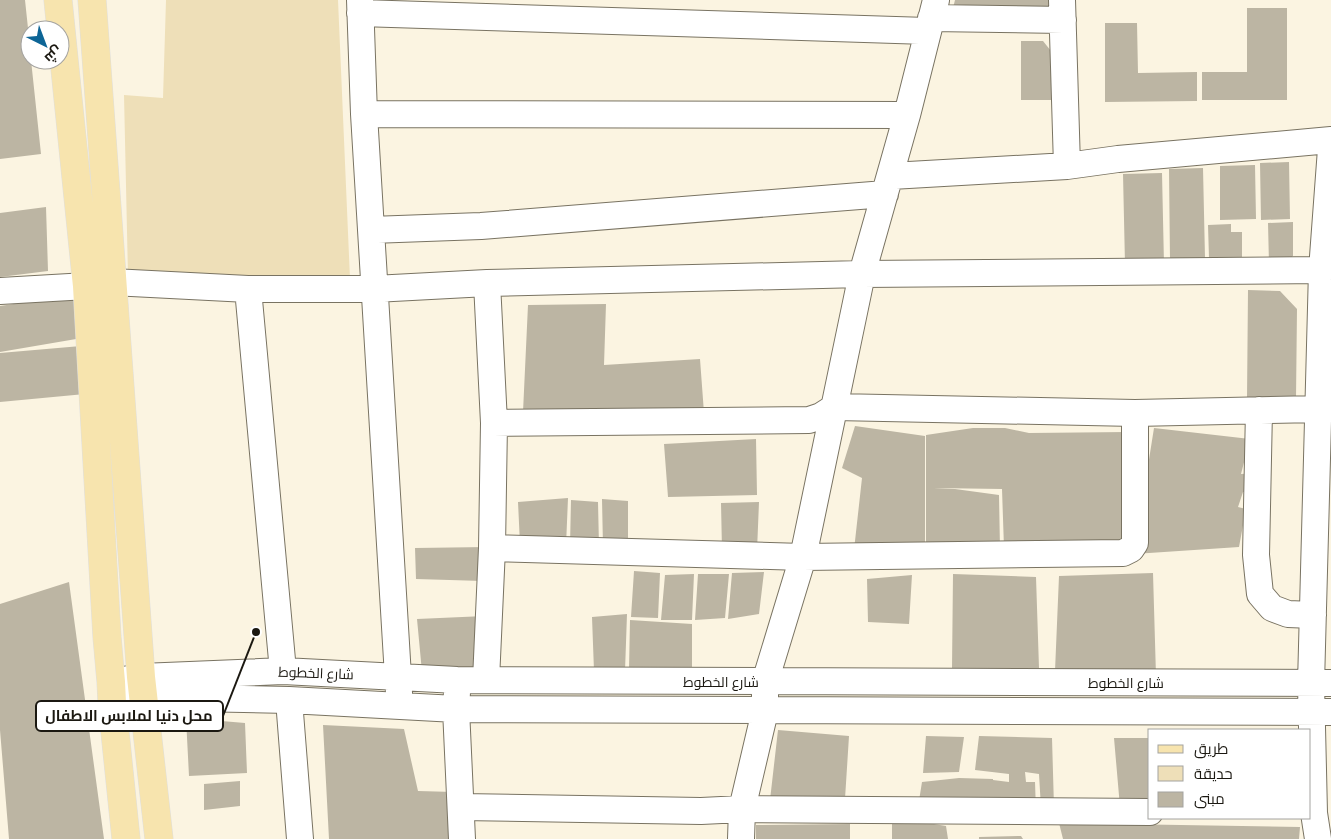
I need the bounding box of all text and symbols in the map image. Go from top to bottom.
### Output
north arrow [20,20,70,70]
text: ش [41,42,66,67]
street label: شارع الخطوط [278,663,354,683]
street label: شارع الخطوط [683,673,759,691]
street label: شارع الخطوط [1088,674,1164,692]
callout: محل دنيا لملابس الاطفال [36,701,223,731]
text: محل دنيا لملابس الاطفال [45,706,213,725]
legend [1148,729,1311,819]
text: طريق [1194,739,1228,759]
text: حديقة [1194,764,1233,783]
text: مبنى [1194,789,1225,809]

